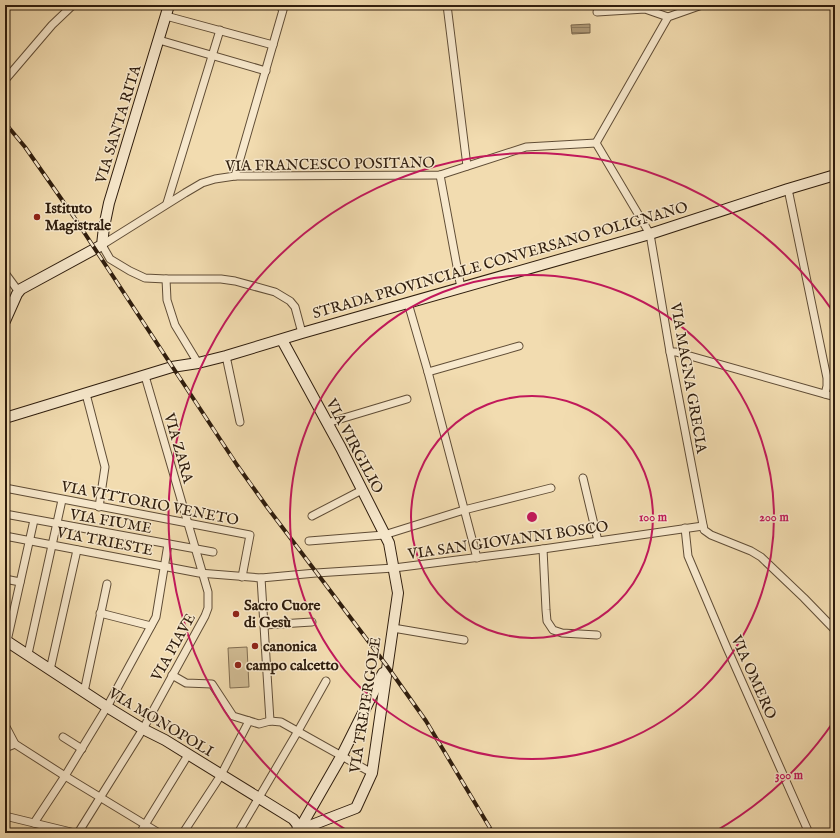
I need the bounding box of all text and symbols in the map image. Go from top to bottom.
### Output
street label: VIA SANTA RITA [91,62,146,187]
street label: VIA FRANCESCO POSITANO [224,153,435,176]
street label: STRADA PROVINCIALE CONVERSANO POLIGNANO [310,198,690,323]
place label: Istituto Magistrale [45,199,111,235]
marker: Istituto Magistrale [32,212,42,222]
street label: VIA MAGNA GRECIA [666,300,711,456]
street label: VIA VIRGILIO [321,395,388,497]
street label: VIA ZARA [159,410,198,486]
street label: VIA VITTORIO VENETO [59,477,240,530]
street label: VIA FIUME [67,505,153,538]
centre of rings [525,510,539,524]
text: 100 m [639,510,668,525]
text: 200 m [759,510,789,525]
street label: VIA SAN GIOVANNI BOSCO [406,517,610,564]
street label: VIA TRIESTE [54,523,155,560]
place label: Sacro Cuore di Gesù [244,596,320,632]
marker: Sacro Cuore di Gesù [231,609,241,619]
street label: VIA PIAVE [147,610,200,685]
street label: VIA OMERO [726,631,781,722]
street label: VIA TREPERGOLE [345,636,386,776]
place label: canonica [263,637,317,656]
marker: canonica [250,641,260,651]
place label: campo calcetto [246,656,339,675]
marker: campo calcetto [233,660,243,670]
street label: VIA MONOPOLI [104,683,217,761]
text: 300 m [775,768,804,783]

